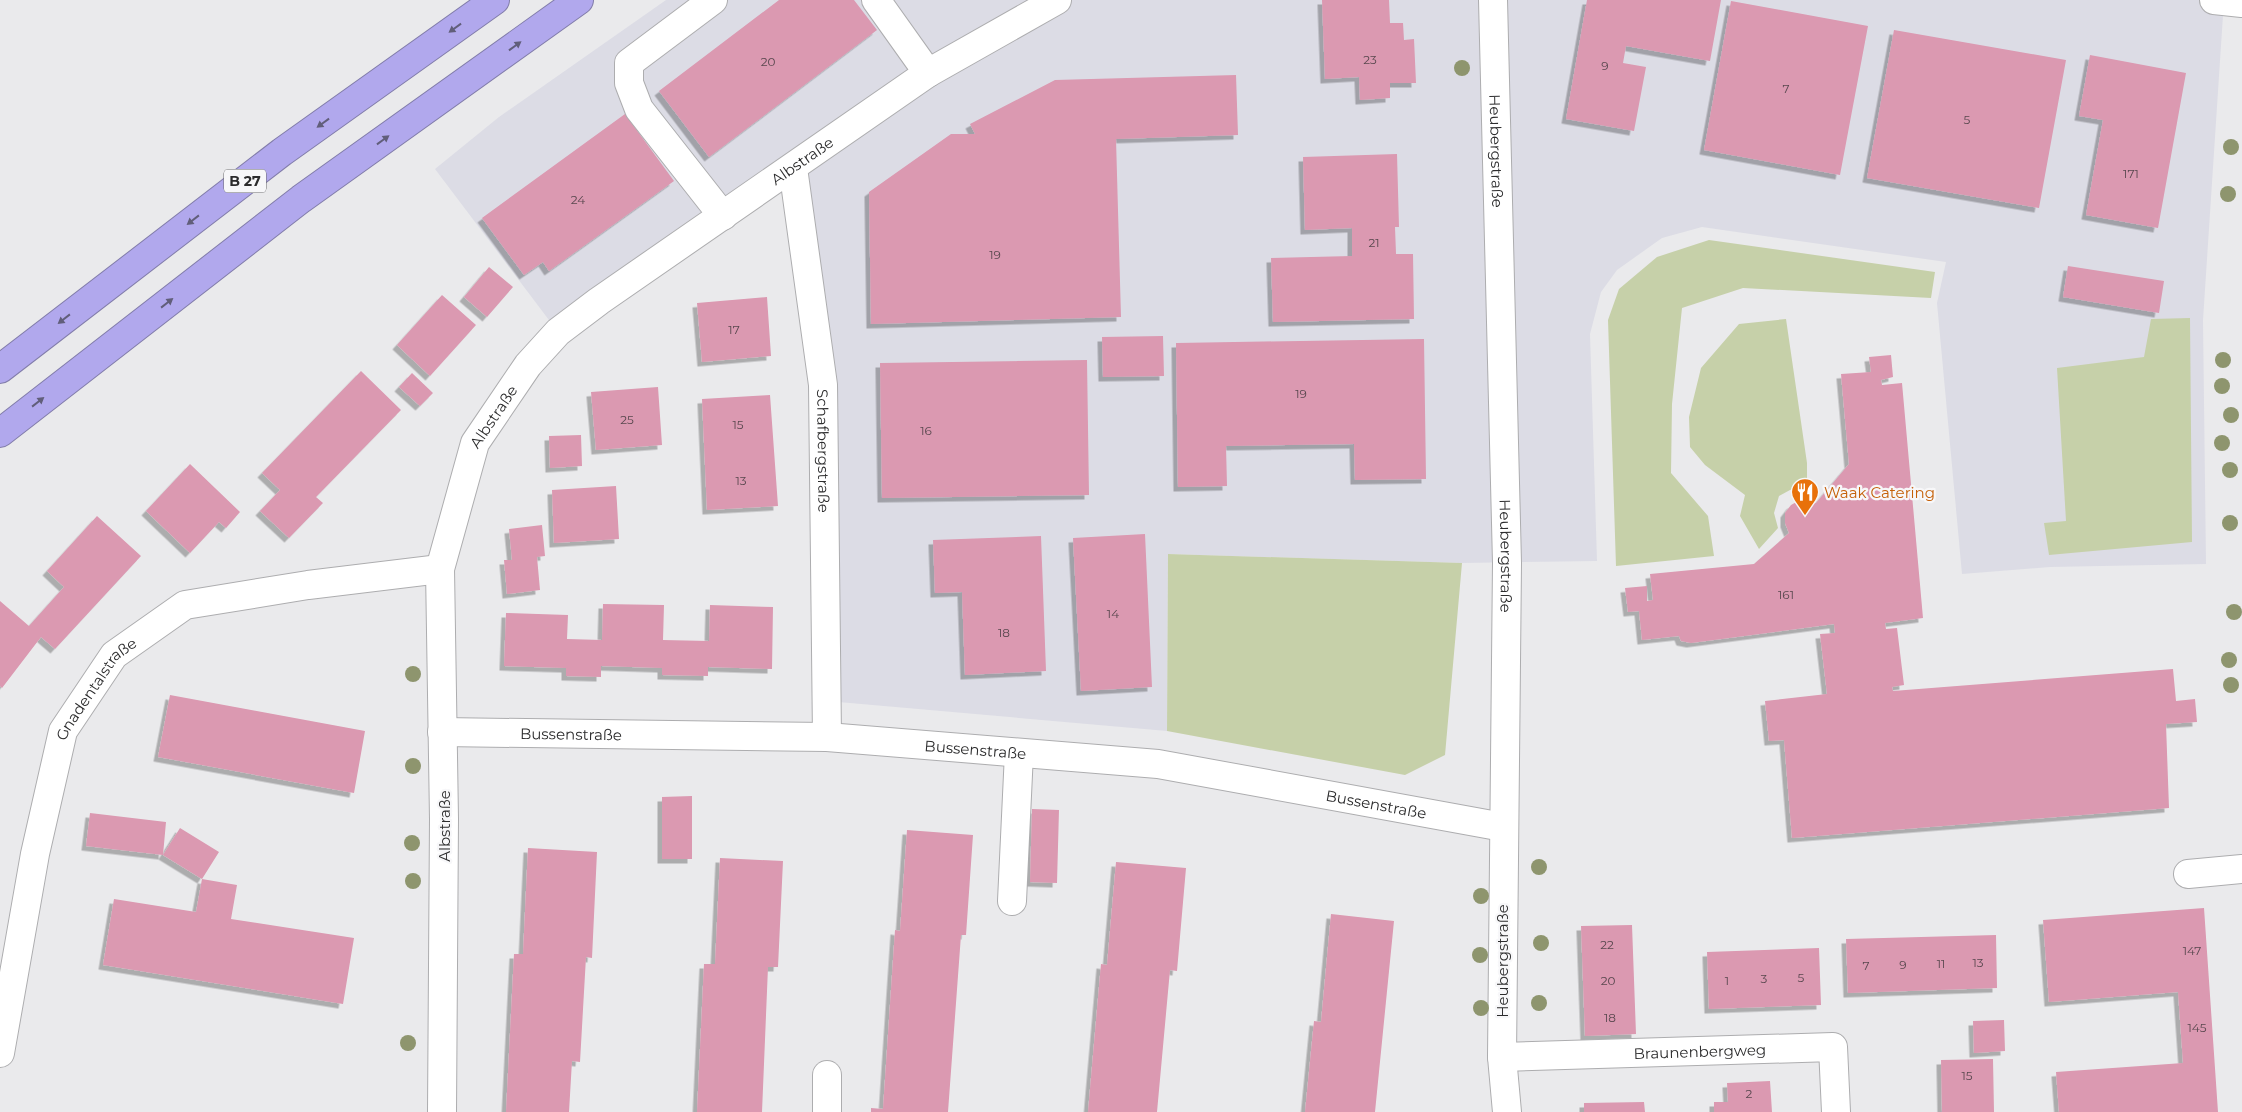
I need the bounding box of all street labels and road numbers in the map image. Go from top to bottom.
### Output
street label: Heubergstraße [1486,94,1508,208]
street label: Albstraße [767,132,837,189]
road number: B 27 [224,170,266,192]
street label: Albstraße [465,381,521,451]
street label: Schafbergstraße [814,389,834,513]
street label: Heubergstraße [1496,499,1517,613]
street label: Gnadentalstraße [52,633,140,742]
street label: Bussenstraße [520,724,622,744]
street label: Bussenstraße [924,735,1027,763]
street label: Bussenstraße [1324,785,1428,822]
street label: Albstraße [435,790,454,862]
street label: Heubergstraße [1493,904,1512,1018]
street label: Braunenbergweg [1633,1040,1767,1063]

